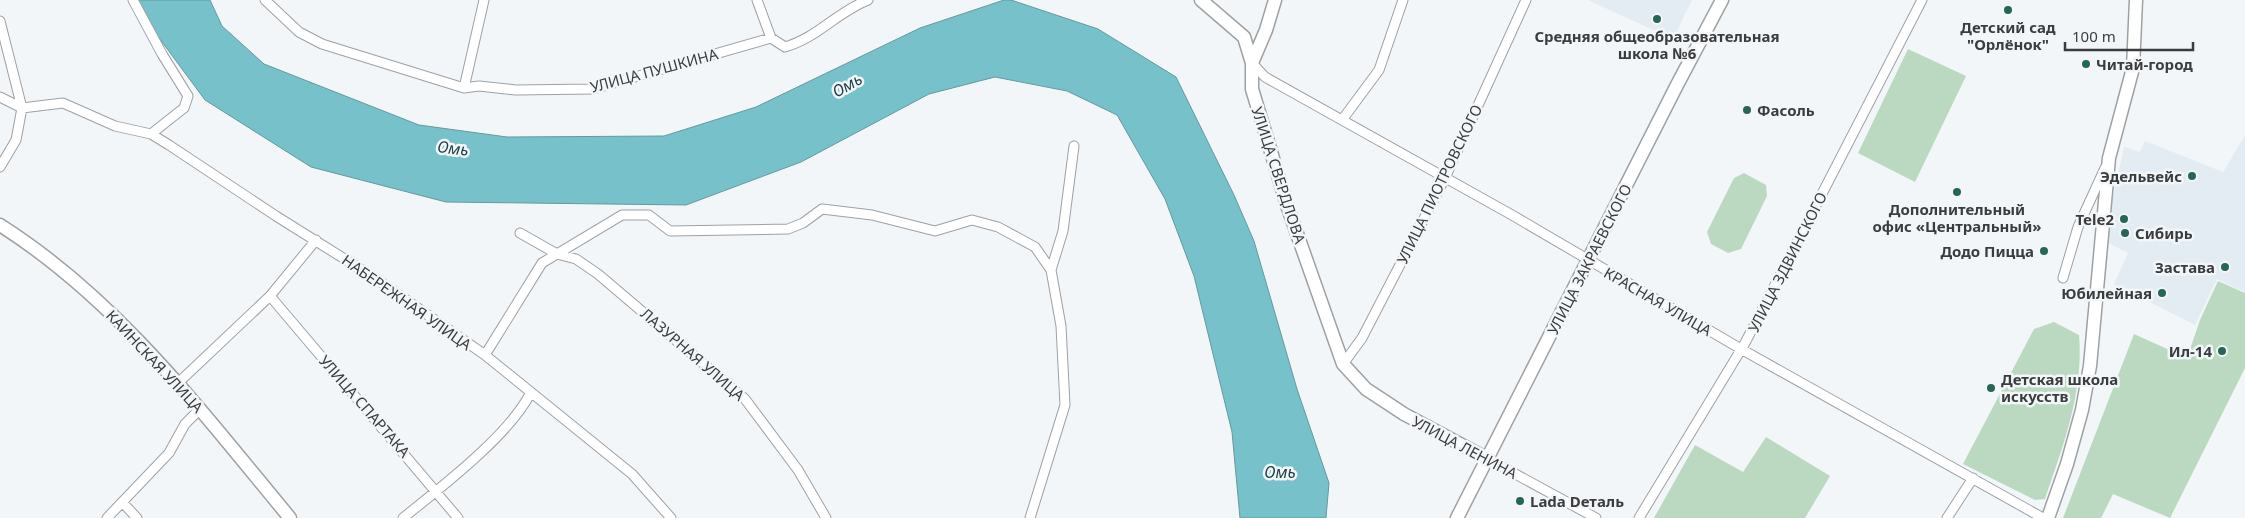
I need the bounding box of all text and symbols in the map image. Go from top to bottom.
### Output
marker: Детский сад "Орлёнок" [2002,4,2014,16]
marker: Средняя общеобразовательная школа №6 [1651,13,1663,25]
place label: Детский сад "Орлёнок" [1960,17,2056,54]
scale bar [2065,20,2192,52]
place label: Средняя общеобразовательная школа №6 [1534,26,1780,63]
text: 100 m [2072,26,2116,46]
street label: УЛИЦА ПУШКИНА [588,43,720,97]
place label: Читай-город [2096,54,2193,74]
marker: Читай-город [2080,58,2092,70]
water label: Омь [828,68,866,102]
place label: Фасоль [1757,100,1815,120]
street label: УЛИЦА ПИОТРОВСКОГО [1392,101,1486,267]
street label: УЛИЦА СВЕРДЛОВА [1247,104,1311,246]
marker: Фасоль [1741,104,1753,116]
water label: Омь [436,135,470,161]
place label: Эдельвейс [2100,166,2182,186]
marker: Эдельвейс [2186,170,2198,182]
street label: УЛИЦА ЗАКРАЕВСКОГО [1542,180,1636,338]
marker: Дополнительный офис «Центральный» [1951,186,1963,198]
street label: УЛИЦА ЗДВИНСКОГО [1743,188,1831,336]
place label: Дополнительный офис «Центральный» [1872,199,2042,236]
place label: Tele2 [2075,209,2114,229]
marker: Tele2 [2118,213,2130,225]
place label: Сибирь [2135,223,2193,243]
marker: Сибирь [2119,227,2131,239]
place label: Додо Пицца [1940,241,2034,261]
marker: Додо Пицца [2038,245,2050,257]
street label: НАБЕРЕЖНАЯ УЛИЦА [338,250,476,355]
place label: Застава [2155,257,2215,277]
marker: Застава [2219,261,2231,273]
street label: КРАСНАЯ УЛИЦА [1601,262,1716,340]
place label: Юбилейная [2061,283,2152,303]
marker: Юбилейная [2156,287,2168,299]
street label: ЛАЗУРНАЯ УЛИЦА [637,303,750,405]
street label: КАИНСКАЯ УЛИЦА [102,305,208,417]
place label: Ил-14 [2169,341,2212,361]
marker: Ил-14 [2216,345,2228,357]
street label: УЛИЦА СПАРТАКА [315,351,415,462]
place label: Детская школа искусств [2001,369,2118,406]
marker: Детская школа искусств [1985,382,1997,394]
street label: УЛИЦА ЛЕНИНА [1409,411,1521,483]
water label: Омь [1264,461,1296,483]
place label: Lada Dеталь [1530,491,1624,511]
marker: Lada Dеталь [1514,495,1526,507]

